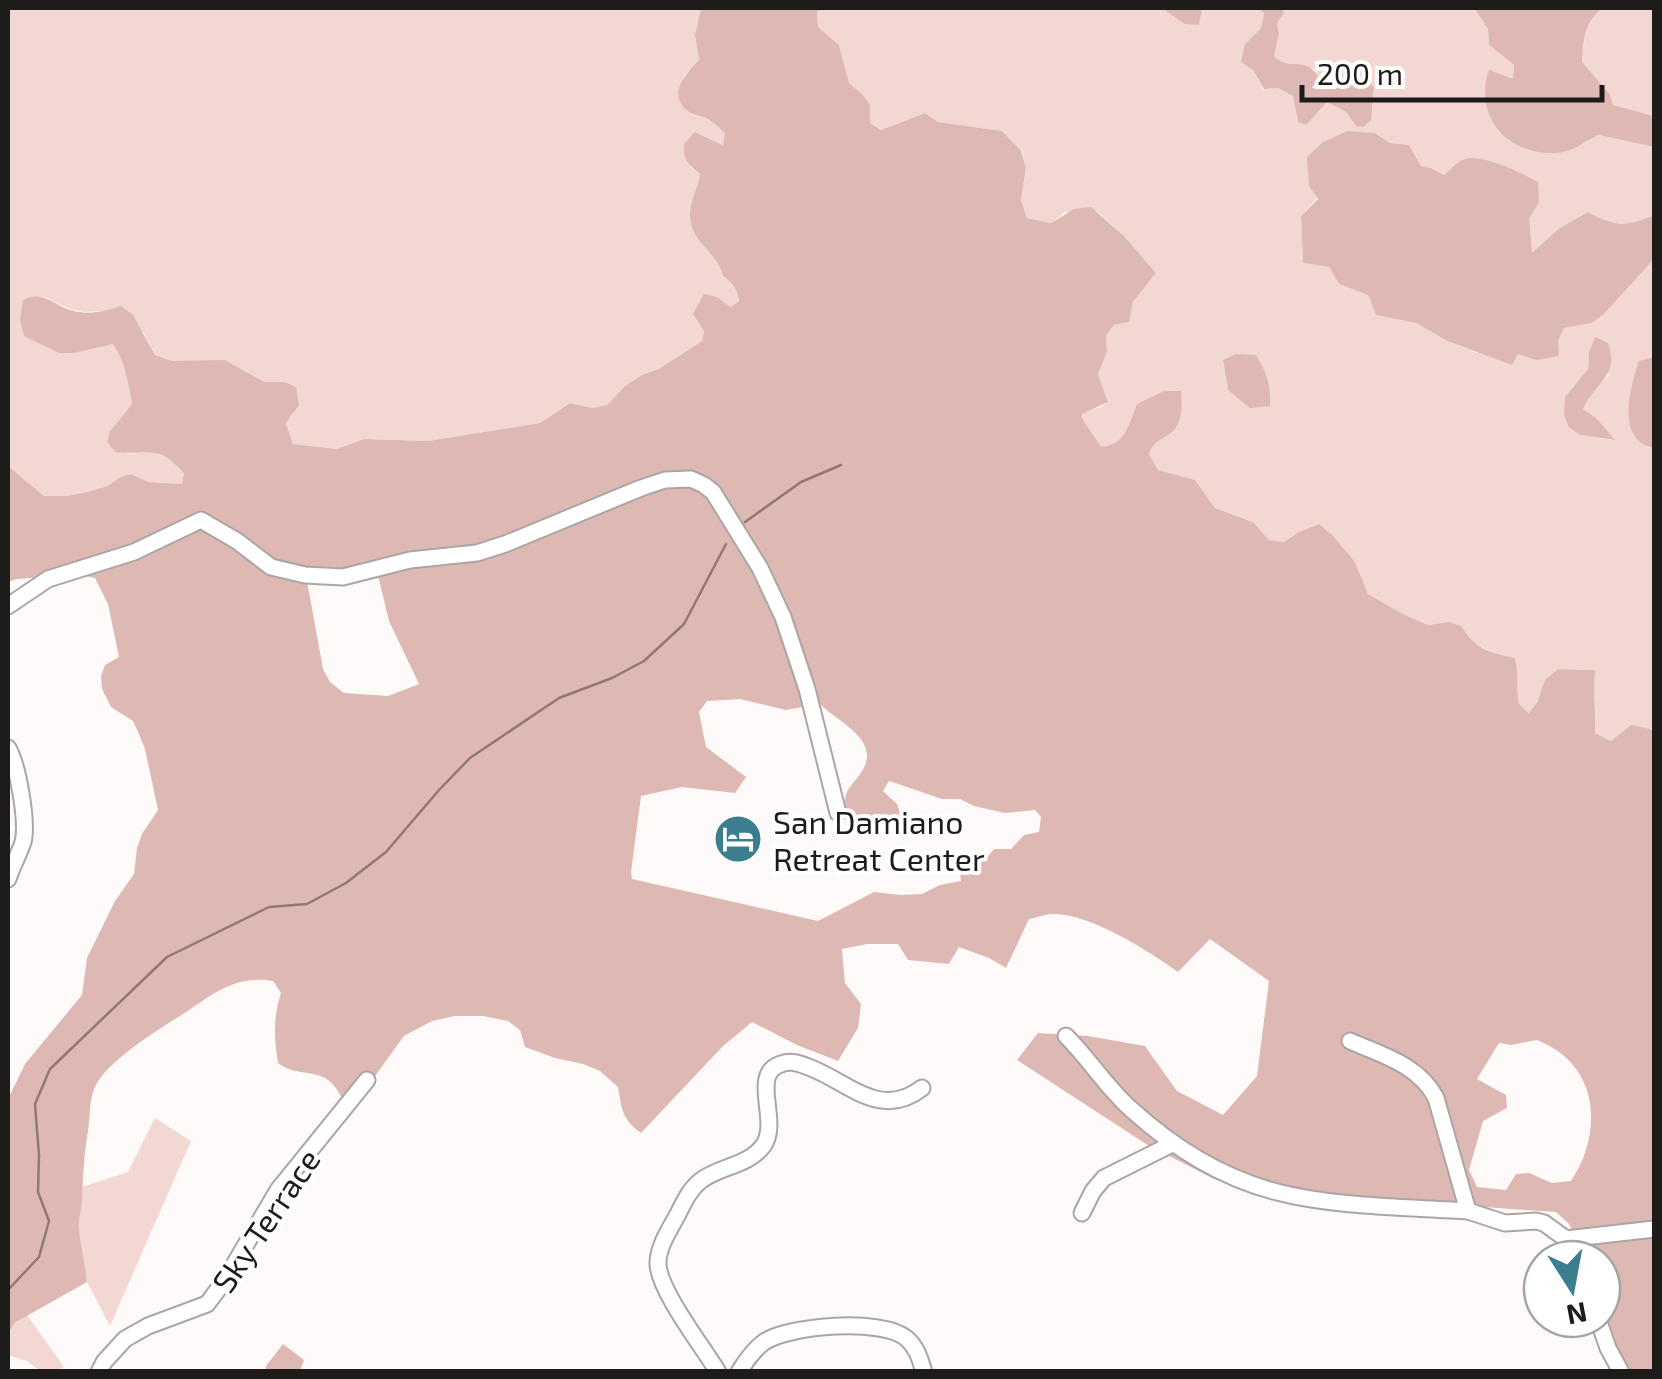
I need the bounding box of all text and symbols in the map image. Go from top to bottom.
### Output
scale bar [1302,40,1602,102]
text: 200 m [1317,55,1403,91]
place label: San Damiano Retreat Center [773,802,985,877]
hotel icon: San Damiano Retreat Center [712,813,764,865]
street label: Sky Terrace [203,1141,327,1299]
north arrow [1522,1239,1622,1339]
text: N [1564,1296,1590,1333]

